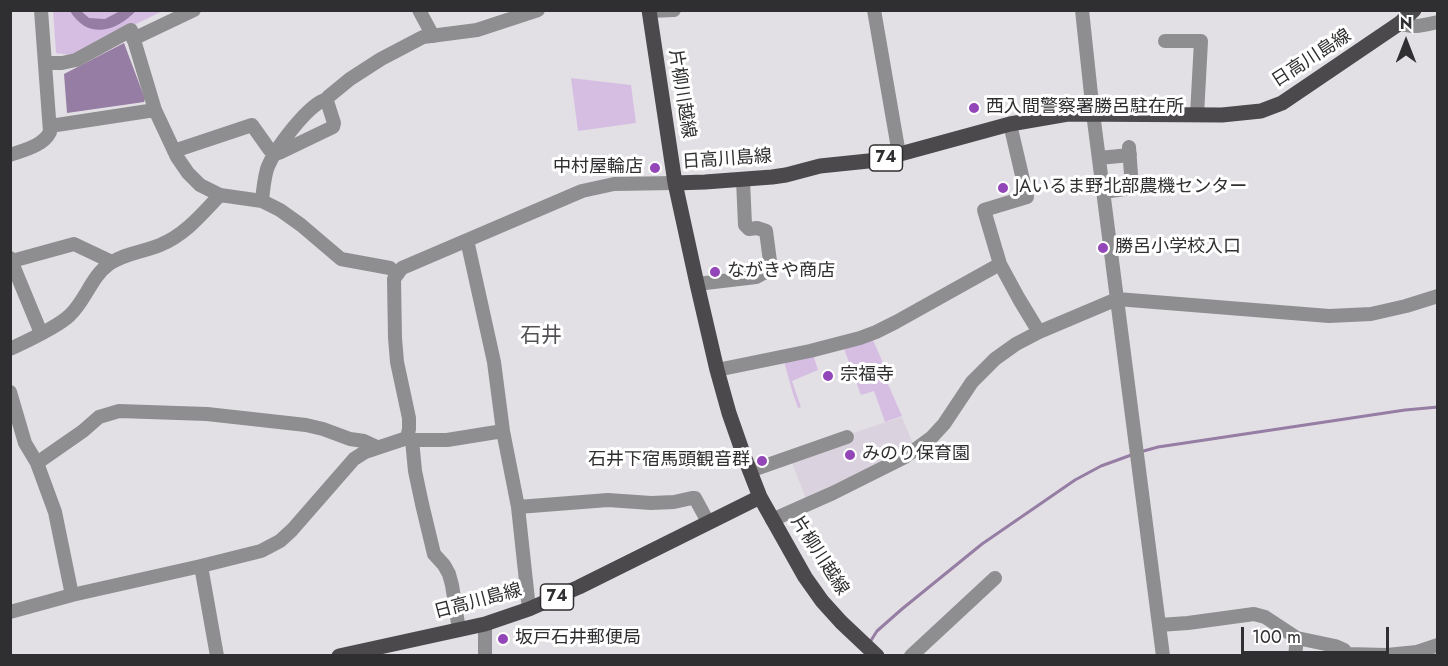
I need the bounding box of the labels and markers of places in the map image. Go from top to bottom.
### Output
place label: 西入間警察署勝呂駐在所 [986,97,1184,119]
marker: 西入間警察署勝呂駐在所 [967,101,981,115]
place label: 中村屋輪店 [553,157,643,179]
marker: 中村屋輪店 [648,161,662,175]
place label: JAいるま野北部農機センター [1015,177,1247,199]
marker: JAいるま野北部農機センター [996,181,1010,195]
place label: 勝呂小学校入口 [1115,237,1241,259]
marker: 勝呂小学校入口 [1096,241,1110,255]
place label: ながきや商店 [727,261,835,283]
marker: ながきや商店 [708,265,722,279]
place label: 宗福寺 [840,365,894,387]
marker: 宗福寺 [821,369,835,383]
place label: みのり保育園 [862,444,970,466]
marker: みのり保育園 [843,448,857,462]
place label: 石井下宿馬頭観音群 [588,450,750,472]
marker: 石井下宿馬頭観音群 [755,454,769,468]
place label: 坂戸石井郵便局 [515,628,641,650]
marker: 坂戸石井郵便局 [496,632,510,646]

